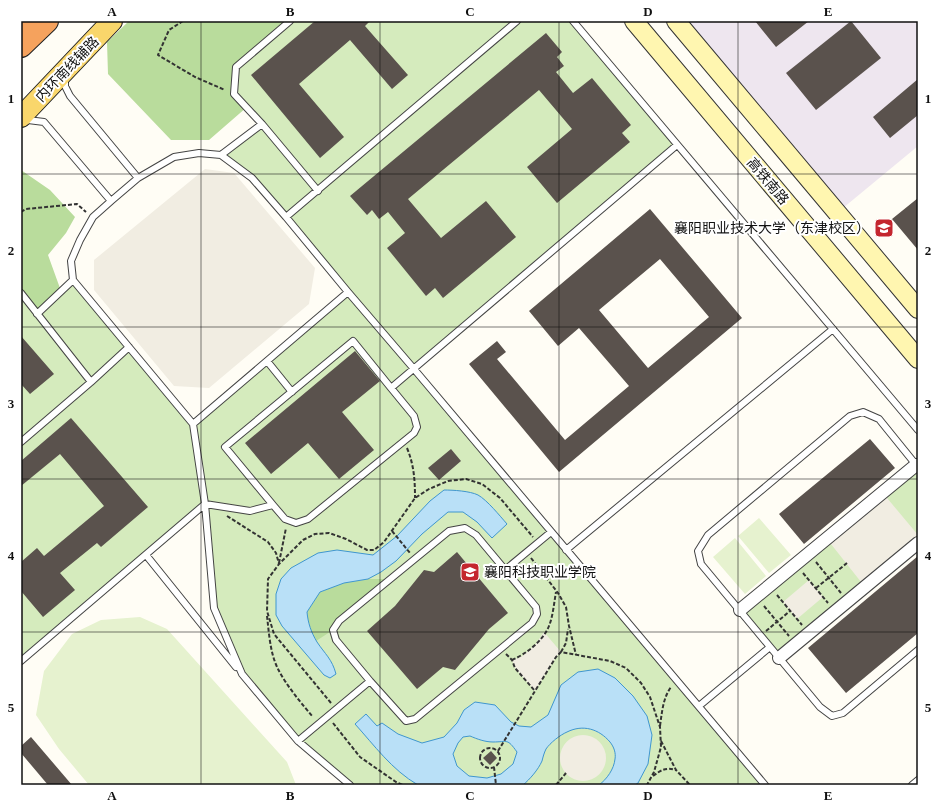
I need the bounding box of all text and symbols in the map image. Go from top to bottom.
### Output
text: A [107,4,117,19]
text: B [286,4,295,19]
text: C [465,4,475,19]
text: D [643,4,653,19]
text: E [824,4,832,19]
street label: 内环南线辅路 [33,34,102,105]
text: 1 [8,91,14,106]
text: 1 [925,91,931,106]
street label: 高铁南路 [744,155,791,208]
school or university icon: 襄阳职业技术大学（东津校区） [873,217,895,239]
place label: 襄阳职业技术大学（东津校区） [674,220,870,236]
text: 2 [8,243,14,258]
text: 2 [925,243,931,258]
text: 3 [8,396,15,411]
text: 3 [925,396,932,411]
text: 4 [8,548,15,563]
text: 4 [925,548,932,563]
school or university icon: 襄阳科技职业学院 [459,561,481,583]
place label: 襄阳科技职业学院 [484,564,596,580]
text: 5 [8,700,15,715]
text: 5 [925,700,932,715]
text: A [107,788,117,803]
text: B [286,788,295,803]
text: C [465,788,475,803]
text: D [643,788,653,803]
text: E [824,788,832,803]

